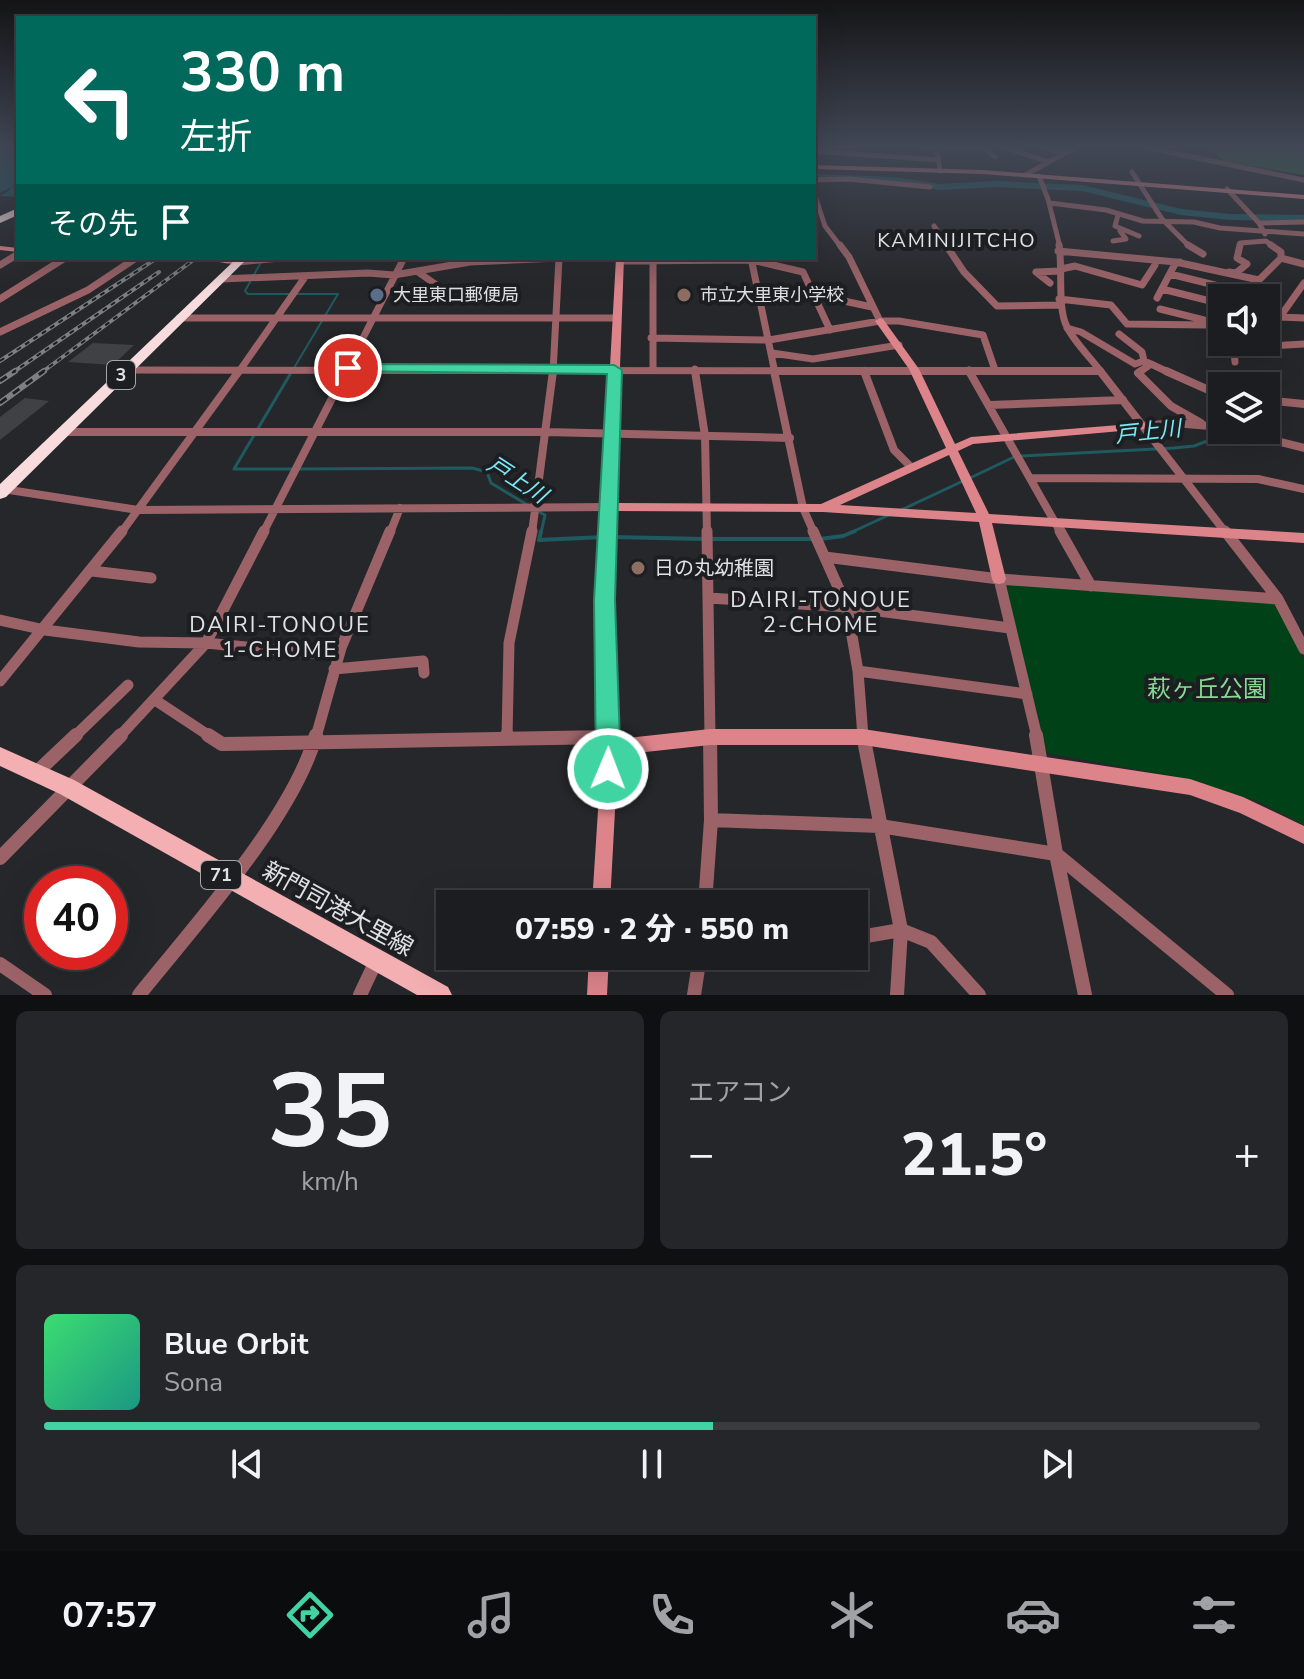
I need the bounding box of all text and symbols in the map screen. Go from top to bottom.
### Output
text: 330 m [180,34,345,111]
icon: left [48,48,152,152]
text: 左折 [180,113,252,162]
icon: arrive [154,200,198,244]
text: その先 [48,204,138,245]
district label: KAMINIJITCHO [877,227,1037,254]
place label: 大里東口郵便局 [393,283,519,307]
place label: 市立大里東小学校 [700,283,844,307]
map controls [1208,284,1280,444]
button: sound [1208,284,1280,356]
marker: 大里東口郵便局 [368,286,386,304]
marker: 市立大里東小学校 [675,286,693,304]
pin [314,334,382,402]
icon: arrive [326,346,370,390]
road number: 3 [107,361,135,389]
button: layers [1208,372,1280,444]
water label: 戸上川 [1114,413,1184,450]
water label: 戸上川 [481,449,555,512]
place label: 日の丸幼稚園 [654,555,774,582]
marker: 日の丸幼稚園 [629,559,647,577]
district label: DAIRI-TONOUE 2-CHOME [730,585,912,640]
district label: DAIRI-TONOUE 1-CHOME [189,610,371,665]
park label: 萩ヶ丘公園 [1147,673,1267,705]
position arrow [566,727,650,811]
street label: 新門司港大里線 [257,854,419,964]
road number: 71 [201,861,241,889]
speed limit sign: 40 [24,866,128,970]
text: 07:59 · 2 分 · 550 m [515,909,789,950]
text: 35 [268,1041,392,1183]
text: エアコン [688,1075,792,1110]
text: 21.5° [901,1114,1047,1196]
text: − [688,1125,714,1185]
text: + [1234,1125,1260,1185]
text: km/h [301,1164,359,1199]
text: Blue Orbit [164,1324,308,1365]
text: Sona [164,1365,223,1400]
icon: previous [225,1442,269,1486]
icon: pause [630,1442,674,1486]
icon: next [1035,1442,1079,1486]
icon: directions [282,1587,338,1643]
icon: music [463,1587,519,1643]
icon: phone [644,1587,700,1643]
icon: climate [824,1587,880,1643]
icon: car [1005,1587,1061,1643]
icon: filters [1186,1587,1242,1643]
text: 07:57 [62,1591,158,1640]

